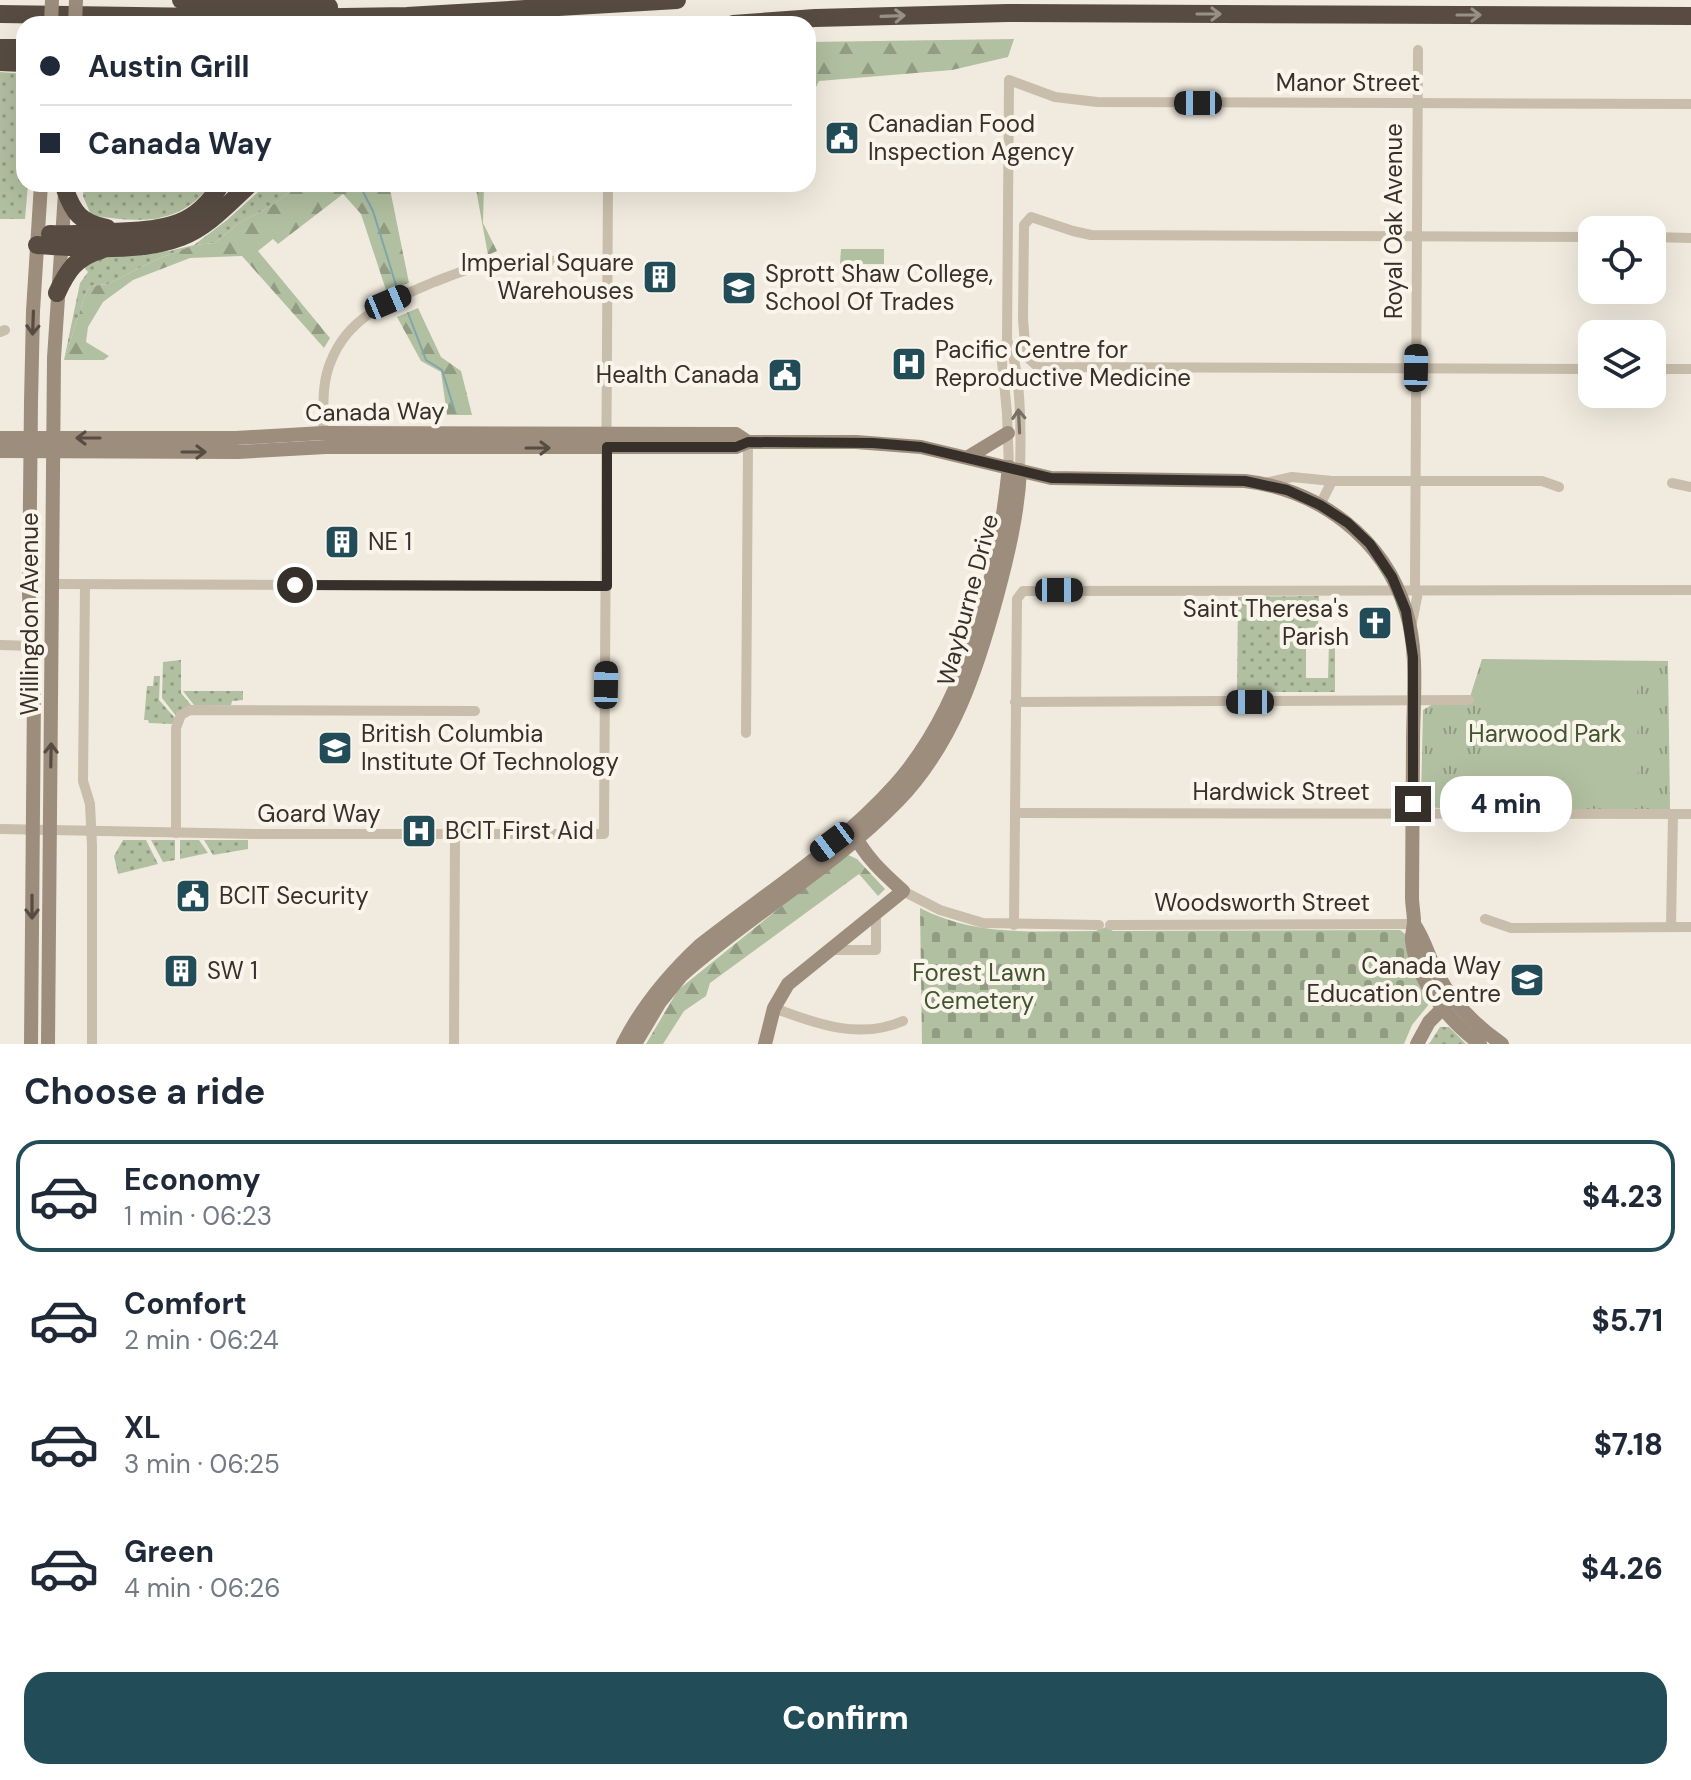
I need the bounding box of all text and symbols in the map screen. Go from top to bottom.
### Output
one-way arrow [1195,6,1222,22]
one-way arrow [1455,7,1482,23]
one-way arrow [879,9,906,24]
text: Austin Grill [88,47,250,86]
street label: Manor Street [1276,67,1420,98]
car [1174,91,1222,115]
place label: Canadian Food Inspection Agency [868,108,1074,167]
public building icon: Canadian Food Inspection Agency [823,119,861,157]
street label: Royal Oak Avenue [1378,123,1409,319]
text: Canada Way [88,124,272,163]
map controls [1578,216,1666,408]
button: locate [1578,216,1666,304]
place label: Imperial Square Warehouses [461,247,634,306]
building icon: Imperial Square Warehouses [641,258,679,296]
place label: Sprott Shaw College, School Of Trades [765,258,993,317]
school or university icon: Sprott Shaw College, School Of Trades [720,269,758,307]
car [361,282,415,322]
one-way arrow [25,309,40,336]
button: layers [1578,320,1666,408]
place label: Pacific Centre for Reproductive Medicine [935,334,1191,393]
car [1404,344,1428,392]
hospital icon: Pacific Centre for Reproductive Medicine [890,345,928,383]
public building icon: Health Canada [766,356,804,394]
place label: Health Canada [596,359,759,390]
street label: Canada Way [305,395,445,428]
one-way arrow [1012,408,1027,435]
one-way arrow [75,430,102,446]
one-way arrow [524,440,551,455]
one-way arrow [180,444,207,460]
street label: Wayburne Drive [930,511,1005,689]
street label: Willingdon Avenue [14,512,45,716]
building icon: NE 1 [323,523,361,561]
place label: NE 1 [368,526,412,557]
route start [277,567,313,603]
car [1035,578,1083,602]
place label: Saint Theresa's Parish [1183,593,1349,652]
church icon: Saint Theresa's Parish [1356,604,1394,642]
car [594,661,618,709]
car [1226,690,1274,714]
place label: British Columbia Institute Of Technology [361,718,619,777]
park label: Harwood Park [1468,718,1622,749]
school or university icon: British Columbia Institute Of Technology [316,729,354,767]
one-way arrow [43,742,58,769]
street label: Hardwick Street [1192,776,1370,807]
callout: 4 min [1441,776,1573,832]
route end [1395,786,1431,822]
text: 4 min [1470,787,1542,821]
street label: Goard Way [257,798,381,829]
hospital icon: BCIT First Aid [400,812,438,850]
place label: BCIT First Aid [445,815,594,846]
car [806,818,858,866]
public building icon: BCIT Security [174,877,212,915]
place label: BCIT Security [219,880,369,911]
street label: Woodsworth Street [1154,887,1370,918]
one-way arrow [25,893,40,920]
place label: Canada Way Education Centre [1307,950,1501,1009]
building icon: SW 1 [162,952,200,990]
place label: SW 1 [207,955,258,986]
park label: Forest Lawn Cemetery [912,957,1046,1016]
school or university icon: Canada Way Education Centre [1508,961,1546,999]
text: Choose a ride [24,1068,265,1115]
icon: car [28,1160,100,1232]
text: Economy [124,1160,261,1199]
text: $4.23 [1582,1177,1663,1216]
text: 1 min · 06:23 [124,1199,272,1233]
icon: car [28,1284,100,1356]
text: Comfort [124,1284,247,1323]
text: $5.71 [1591,1301,1663,1340]
text: 2 min · 06:24 [124,1323,279,1357]
icon: car [28,1408,100,1480]
text: XL [124,1408,161,1447]
text: $7.18 [1594,1425,1663,1464]
text: 3 min · 06:25 [124,1447,280,1481]
icon: car [28,1532,100,1604]
text: Green [124,1532,214,1571]
text: $4.26 [1581,1549,1663,1588]
text: 4 min · 06:26 [124,1571,281,1605]
button: Confirm [24,1672,1667,1764]

